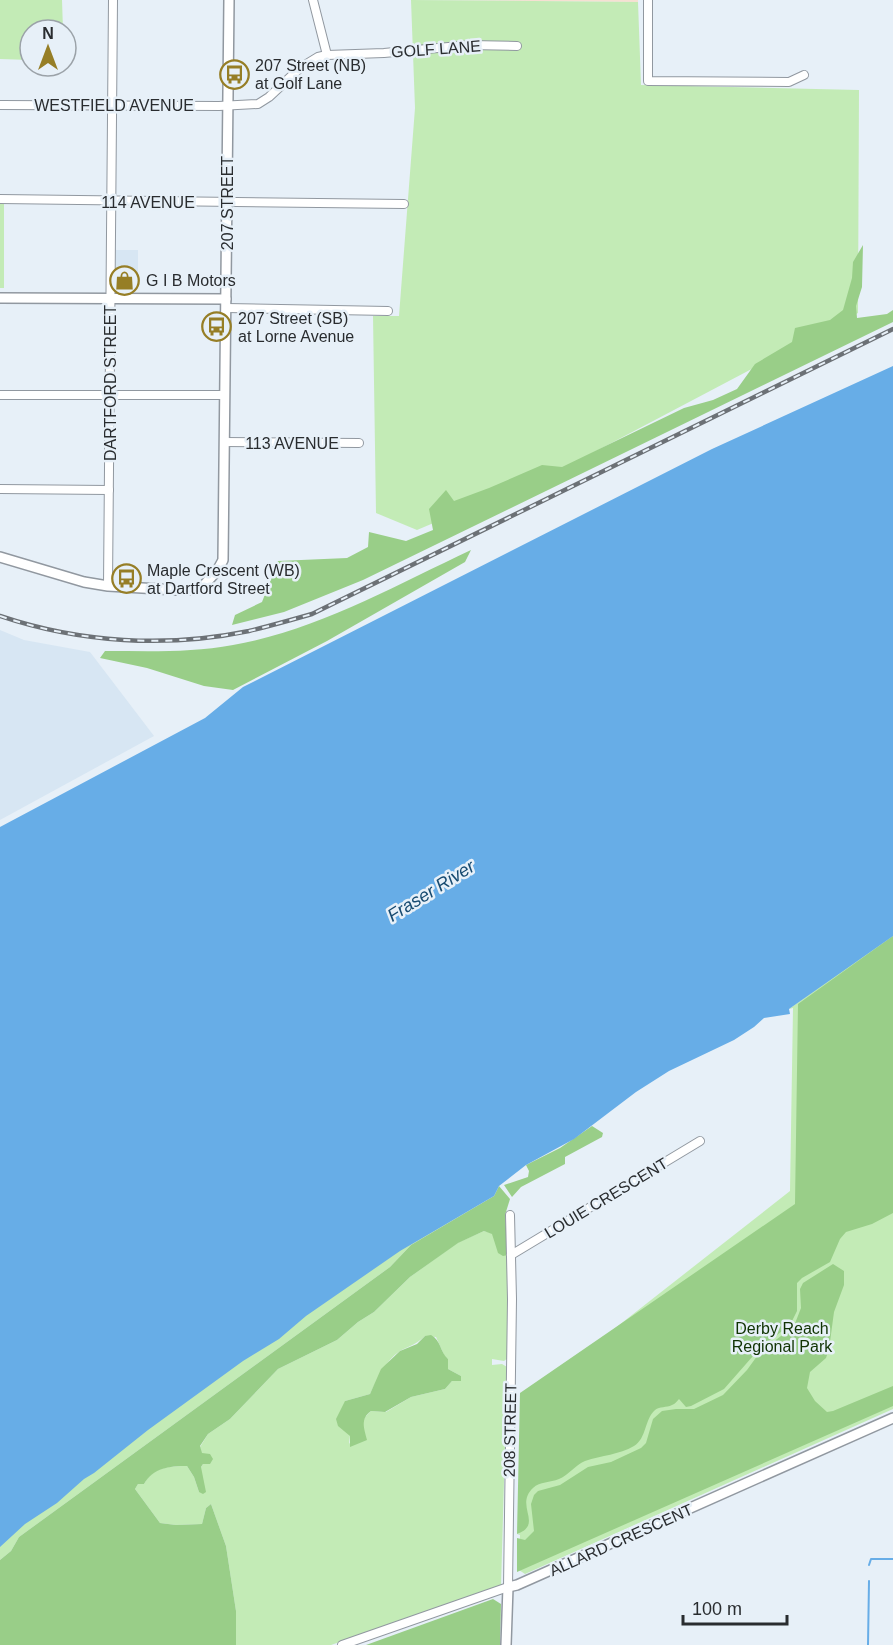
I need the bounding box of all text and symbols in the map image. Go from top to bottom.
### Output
north arrow [18,18,78,78]
text: N [42,25,54,42]
street label: GOLF LANE [391,37,481,61]
place label: 207 Street (NB) at Golf Lane [255,57,366,92]
bus stop icon: 207 Street (NB) at Golf Lane [218,58,250,90]
street label: WESTFIELD AVENUE [34,97,194,114]
street label: 207 STREET [219,156,236,250]
street label: 114 AVENUE [101,194,195,211]
shop icon: G I B Motors [109,264,141,296]
place label: G I B Motors [146,272,236,289]
street label: DARTFORD STREET [102,305,119,461]
place label: 207 Street (SB) at Lorne Avenue [238,310,354,345]
bus stop icon: 207 Street (SB) at Lorne Avenue [201,311,233,343]
street label: 113 AVENUE [245,435,339,452]
place label: Maple Crescent (WB) at Dartford Street [147,562,300,597]
bus stop icon: Maple Crescent (WB) at Dartford Street [110,563,142,595]
water label: Fraser River [384,856,479,926]
street label: LOUIE CRESCENT [541,1154,671,1241]
park label: Derby Reach Regional Park [732,1320,833,1355]
street label: 208 STREET [501,1383,519,1477]
street label: ALLARD CRESCENT [547,1501,695,1579]
scale bar [683,1588,786,1626]
text: 100 m [692,1599,742,1619]

